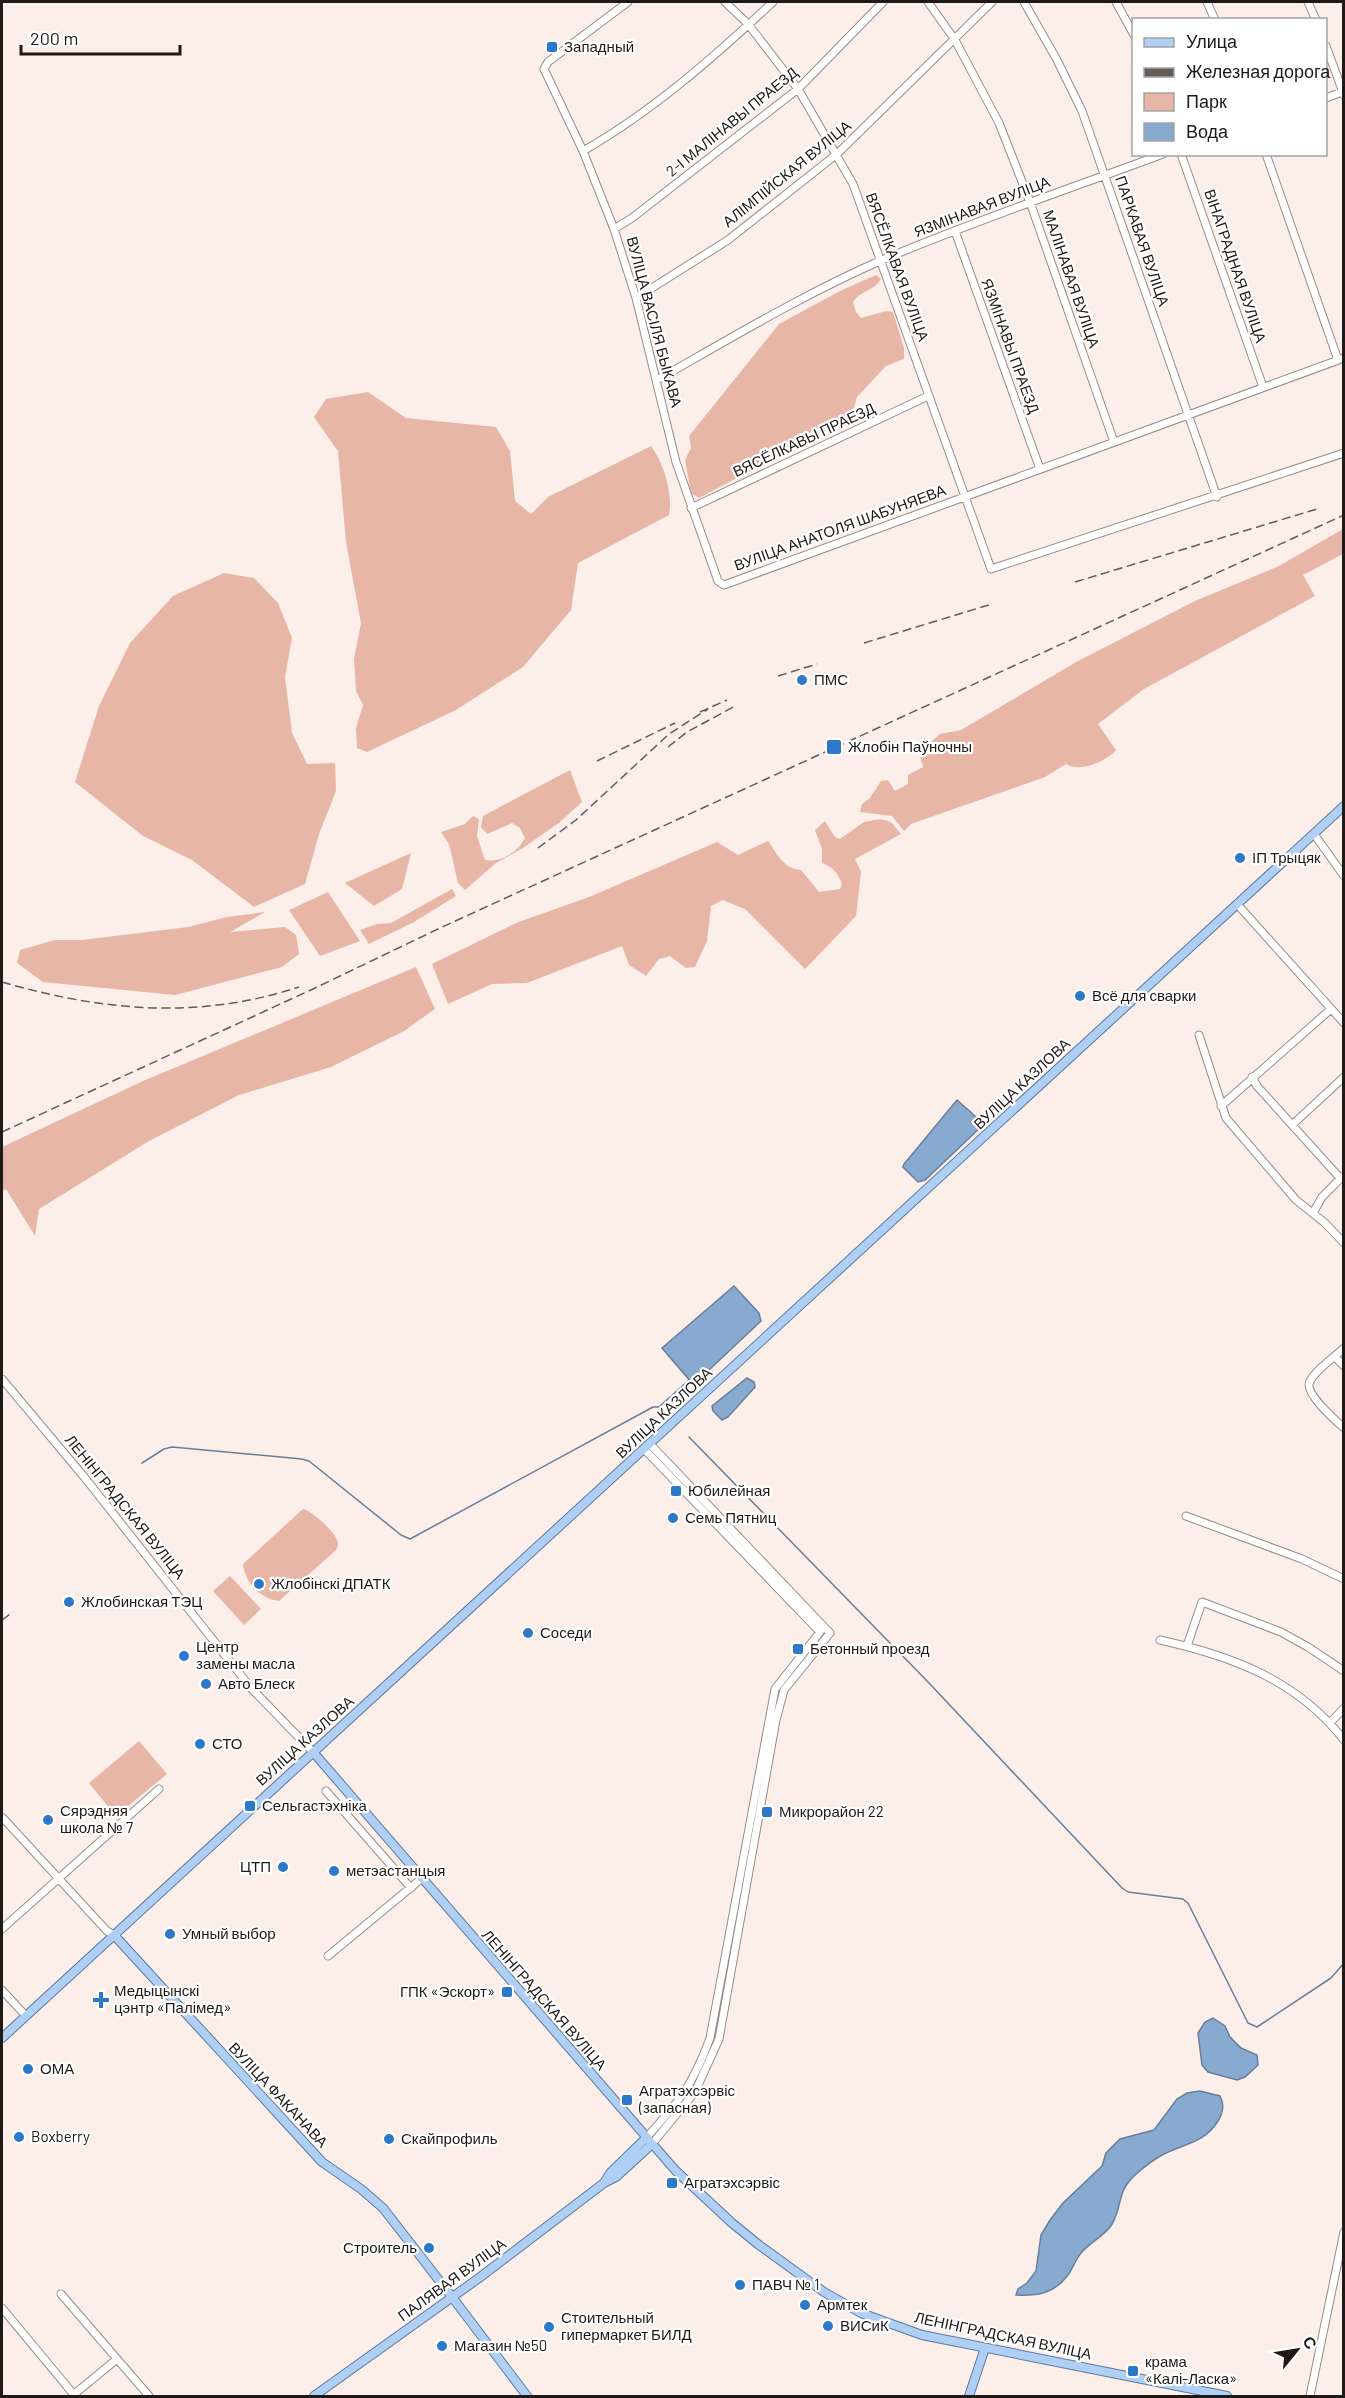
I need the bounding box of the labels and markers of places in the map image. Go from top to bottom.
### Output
place label: Западный [564,37,634,55]
marker: Западный [545,40,559,54]
place label: ПМС [814,670,848,688]
marker: ПМС [795,673,809,687]
place label: Жлобін Паўночны [848,737,972,755]
marker: Жлобін Паўночны [825,738,843,756]
place label: ІП Трыцяк [1252,848,1321,866]
marker: ІП Трыцяк [1233,851,1247,865]
place label: Всё для сварки [1092,986,1196,1004]
marker: Всё для сварки [1073,989,1087,1003]
place label: Юбилейная [688,1481,770,1499]
marker: Юбилейная [669,1484,683,1498]
place label: Семь Пятниц [685,1508,777,1526]
marker: Семь Пятниц [666,1511,680,1525]
place label: Жлобінскі ДПАТК [271,1574,391,1592]
marker: Жлобінскі ДПАТК [252,1577,266,1591]
place label: Жлобинская ТЭЦ [81,1592,202,1610]
marker: Жлобинская ТЭЦ [62,1595,76,1609]
place label: Соседи [540,1623,592,1641]
marker: Соседи [521,1626,535,1640]
place label: Центр замены масла [196,1637,296,1672]
place label: Бетонный проезд [810,1639,930,1657]
marker: Бетонный проезд [791,1642,805,1656]
marker: Центр замены масла [177,1649,191,1663]
place label: Авто Блеск [218,1674,295,1692]
marker: Авто Блеск [199,1677,213,1691]
place label: СТО [212,1734,243,1752]
marker: СТО [193,1737,207,1751]
place label: Сельгастэхніка [262,1796,368,1814]
marker: Сельгастэхніка [243,1799,257,1813]
place label: Сярэдняя школа № 7 [60,1801,133,1836]
place label: Микрорайон 22 [779,1802,884,1820]
marker: Микрорайон 22 [760,1805,774,1819]
marker: Сярэдняя школа № 7 [41,1813,55,1827]
place label: ЦТП [240,1857,271,1875]
marker: ЦТП [276,1860,290,1874]
place label: метэастанцыя [346,1861,445,1879]
marker: метэастанцыя [327,1864,341,1878]
place label: Умный выбор [182,1924,276,1942]
marker: Умный выбор [163,1927,177,1941]
place label: Медыцынскі цэнтр «Палімед» [114,1981,231,2016]
place label: ГПК «Эскорт» [400,1982,495,2000]
marker: ГПК «Эскорт» [500,1985,514,1999]
marker: Медыцынскі цэнтр «Палімед» [92,1991,110,2009]
place label: ОМА [40,2059,74,2077]
marker: ОМА [21,2062,35,2076]
place label: Агратэхсэрвіс (запасная) [638,2081,735,2116]
marker: Агратэхсэрвіс (запасная) [620,2093,634,2107]
place label: Boxberry [31,2127,90,2145]
place label: Скайпрофиль [401,2129,498,2147]
marker: Boxberry [12,2130,26,2144]
marker: Скайпрофиль [382,2132,396,2146]
place label: Агратэхсэрвіс [684,2173,780,2191]
marker: Агратэхсэрвіс [665,2176,679,2190]
place label: Строитель [343,2238,417,2256]
marker: Строитель [422,2241,436,2255]
place label: ПАВЧ № 1 [752,2275,819,2293]
marker: ПАВЧ № 1 [733,2278,747,2292]
place label: Армтек [817,2295,868,2313]
marker: Армтек [798,2298,812,2312]
place label: Стоительный гипермаркет БИЛД [561,2308,692,2343]
place label: ВИСиК [840,2316,889,2334]
marker: ВИСиК [821,2319,835,2333]
marker: Стоительный гипермаркет БИЛД [542,2320,556,2334]
place label: Магазин №50 [454,2336,547,2354]
marker: Магазин №50 [435,2339,449,2353]
place label: крама «Калі-Ласка» [1145,2352,1237,2387]
marker: крама «Калі-Ласка» [1126,2364,1140,2378]

